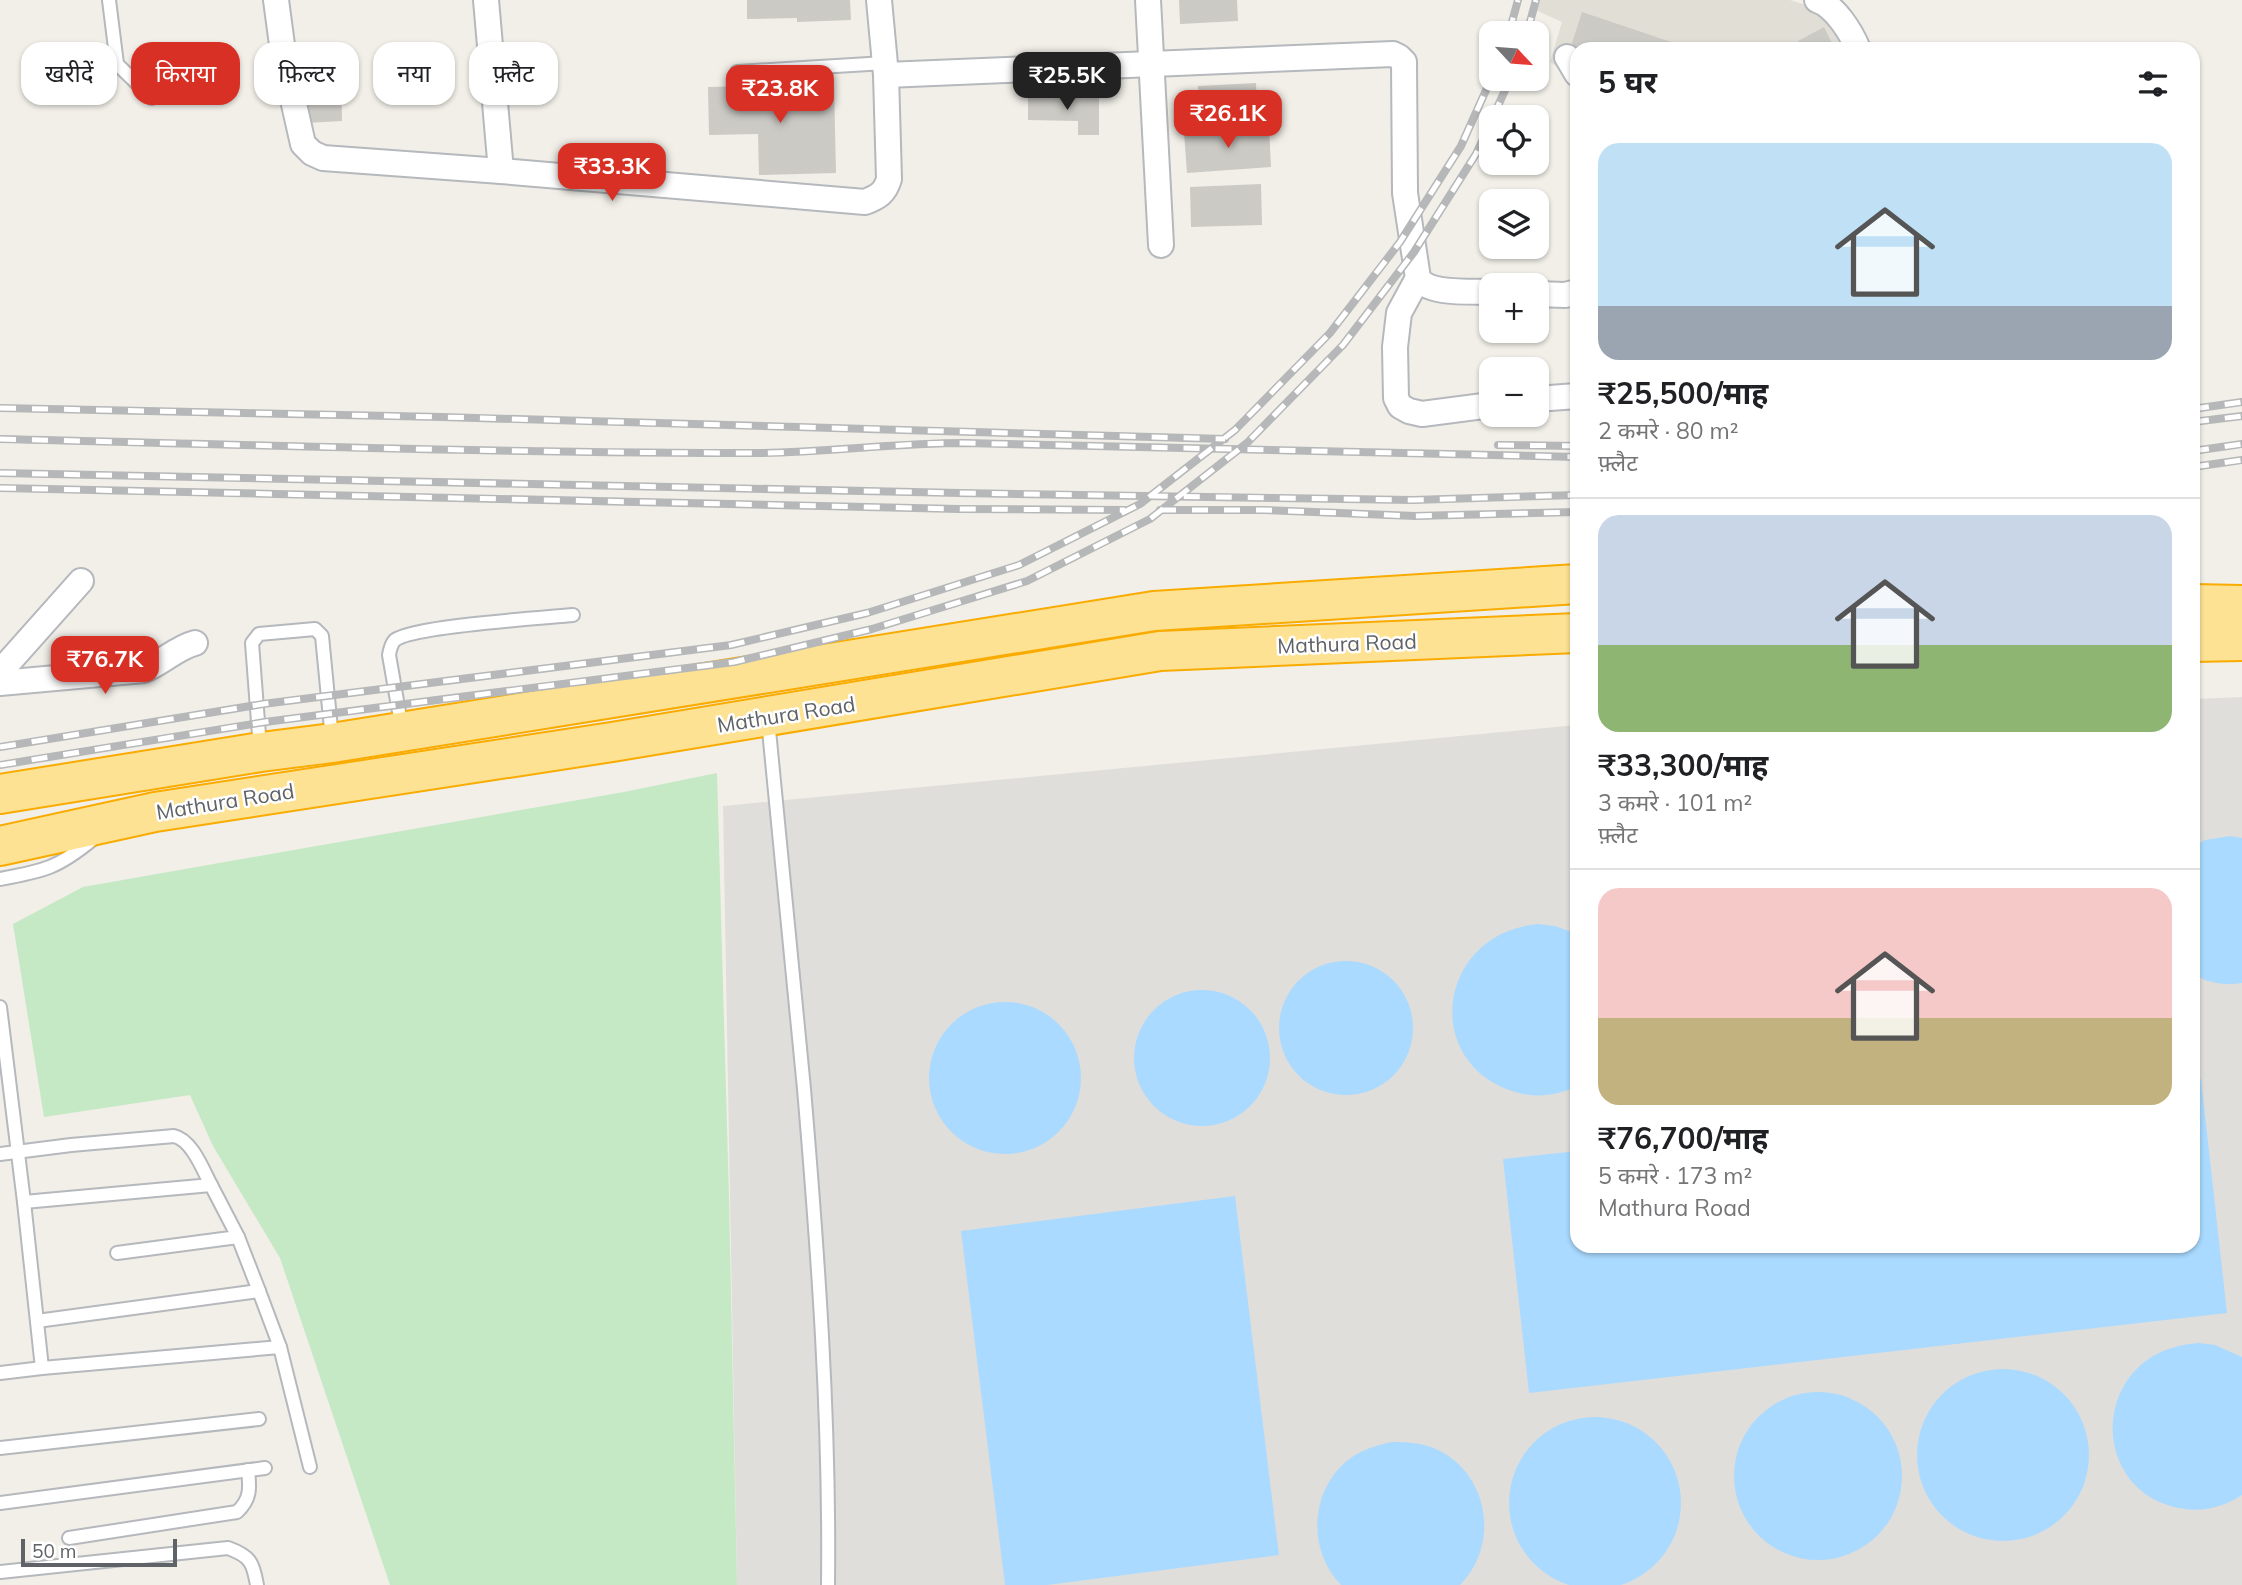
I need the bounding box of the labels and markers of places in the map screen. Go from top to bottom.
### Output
pin: ₹25.5K [1010,52,1124,112]
pin: ₹23.8K [723,66,837,125]
pin: ₹26.1K [1171,90,1285,150]
pin: ₹33.3K [555,144,669,203]
pin: ₹76.7K [48,636,162,696]

